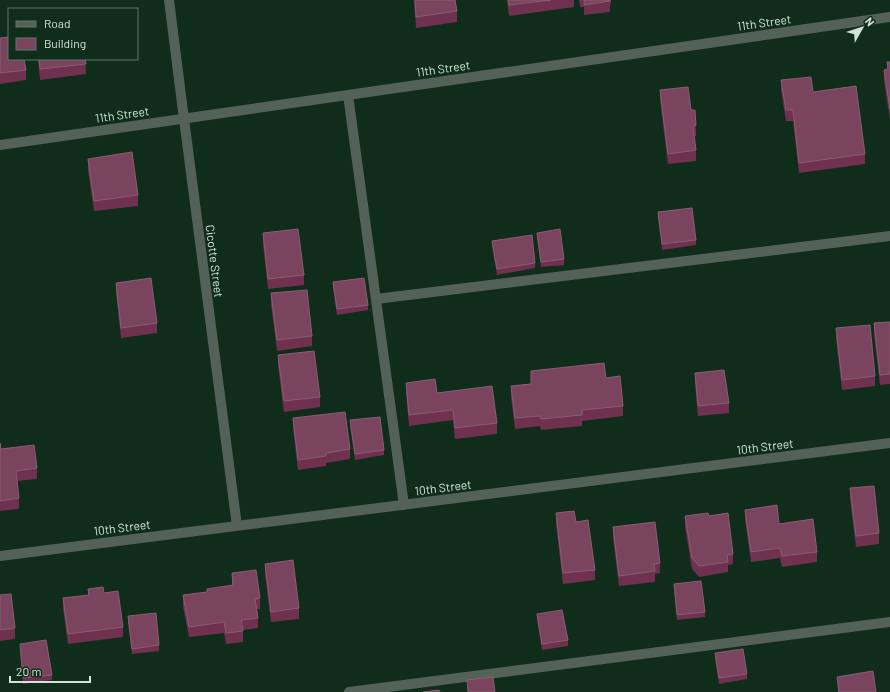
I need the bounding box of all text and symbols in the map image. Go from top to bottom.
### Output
legend [8,8,138,60]
north arrow [842,8,882,48]
street label: 11th Street [736,11,792,33]
text: N [863,14,878,28]
text: Road [44,16,71,30]
text: Building [44,36,86,50]
street label: 11th Street [415,57,471,79]
street label: 11th Street [94,103,150,125]
street label: Cicotte Street [204,224,226,298]
street label: 10th Street [736,436,794,456]
street label: 10th Street [414,477,472,497]
street label: 10th Street [93,517,151,537]
scale bar [10,658,90,684]
text: 20 m [16,664,42,678]

